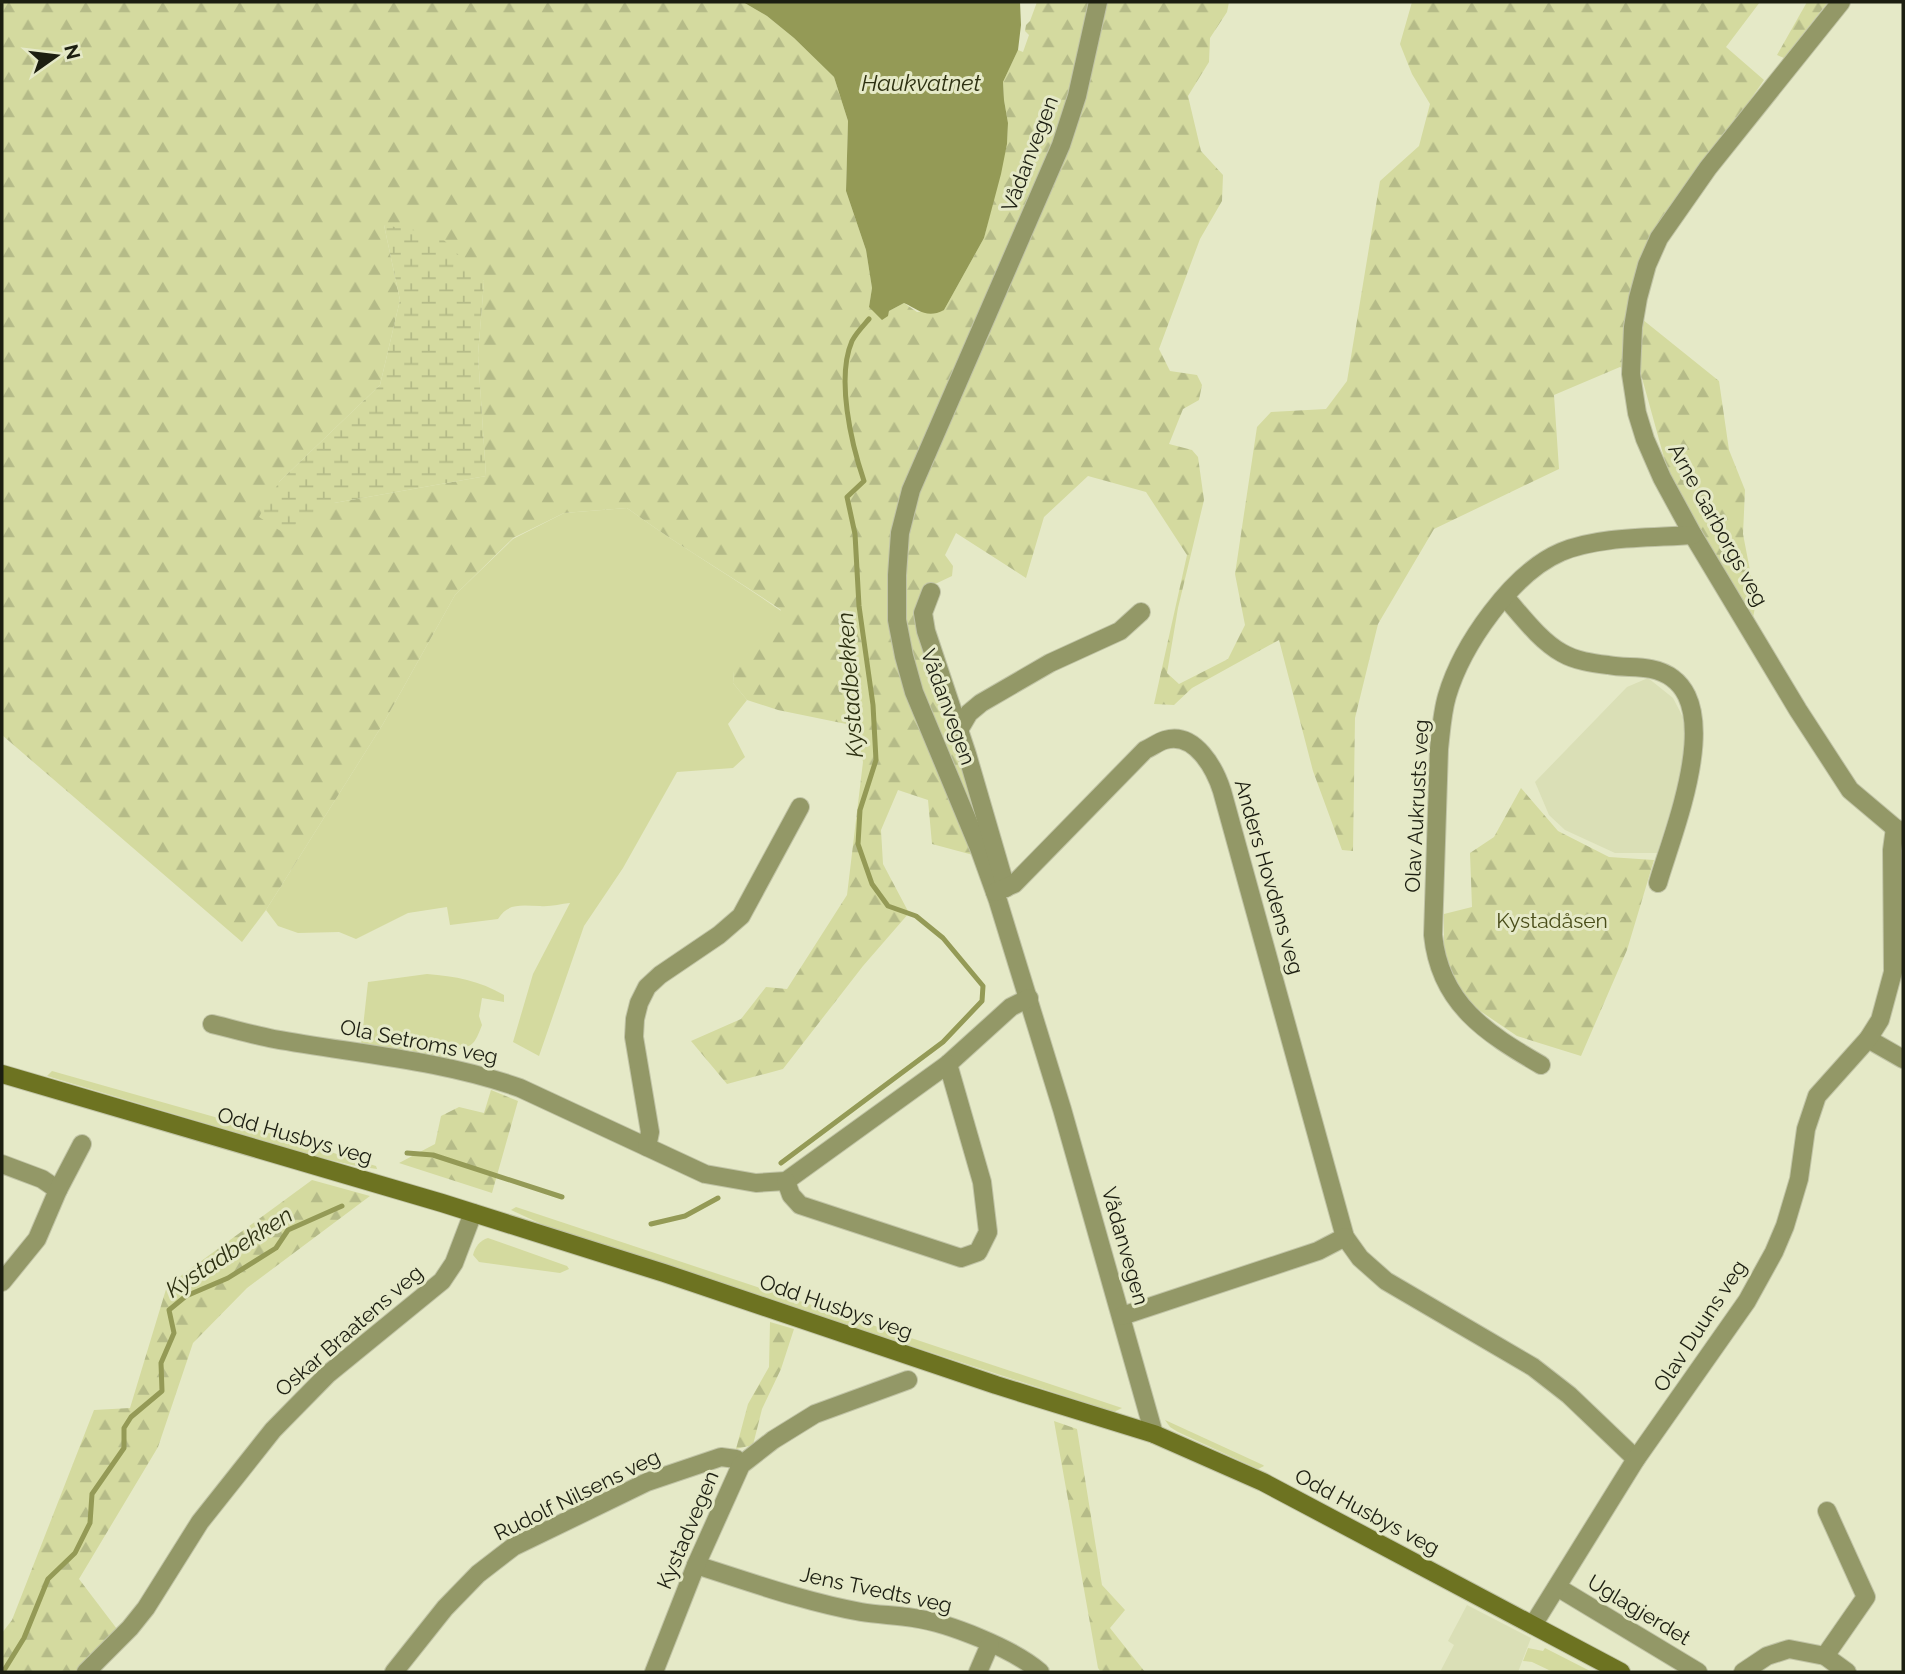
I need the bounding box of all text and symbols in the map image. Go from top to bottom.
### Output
north arrow [21,21,91,91]
text: N [60,42,85,62]
water label: Haukvatnet [861,69,981,96]
street label: Vådanvegen [996,92,1063,215]
street label: Arne Garborgs veg [1663,439,1773,610]
water label: Kystadbekken [831,611,868,759]
street label: Vådanvegen [916,645,981,768]
street label: Olav Aukrusts veg [1399,719,1434,893]
street label: Anders Hovdens veg [1230,777,1309,977]
park label: Kystadåsen [1496,908,1608,933]
street label: Ola Setroms veg [338,1014,500,1069]
street label: Odd Husbys veg [215,1101,376,1170]
street label: Vådanvegen [1097,1184,1154,1308]
water label: Kystadbekken [160,1201,297,1303]
street label: Olav Duuns veg [1648,1255,1751,1396]
street label: Oskar Braatens veg [270,1260,428,1401]
street label: Odd Husbys veg [756,1269,916,1344]
street label: Rudolf Nilsens veg [490,1444,664,1546]
street label: Odd Husbys veg [1291,1463,1444,1560]
street label: Kystadvegen [651,1467,724,1593]
street label: Jens Tvedts veg [798,1561,954,1618]
street label: Uglagjerdet [1583,1569,1695,1650]

